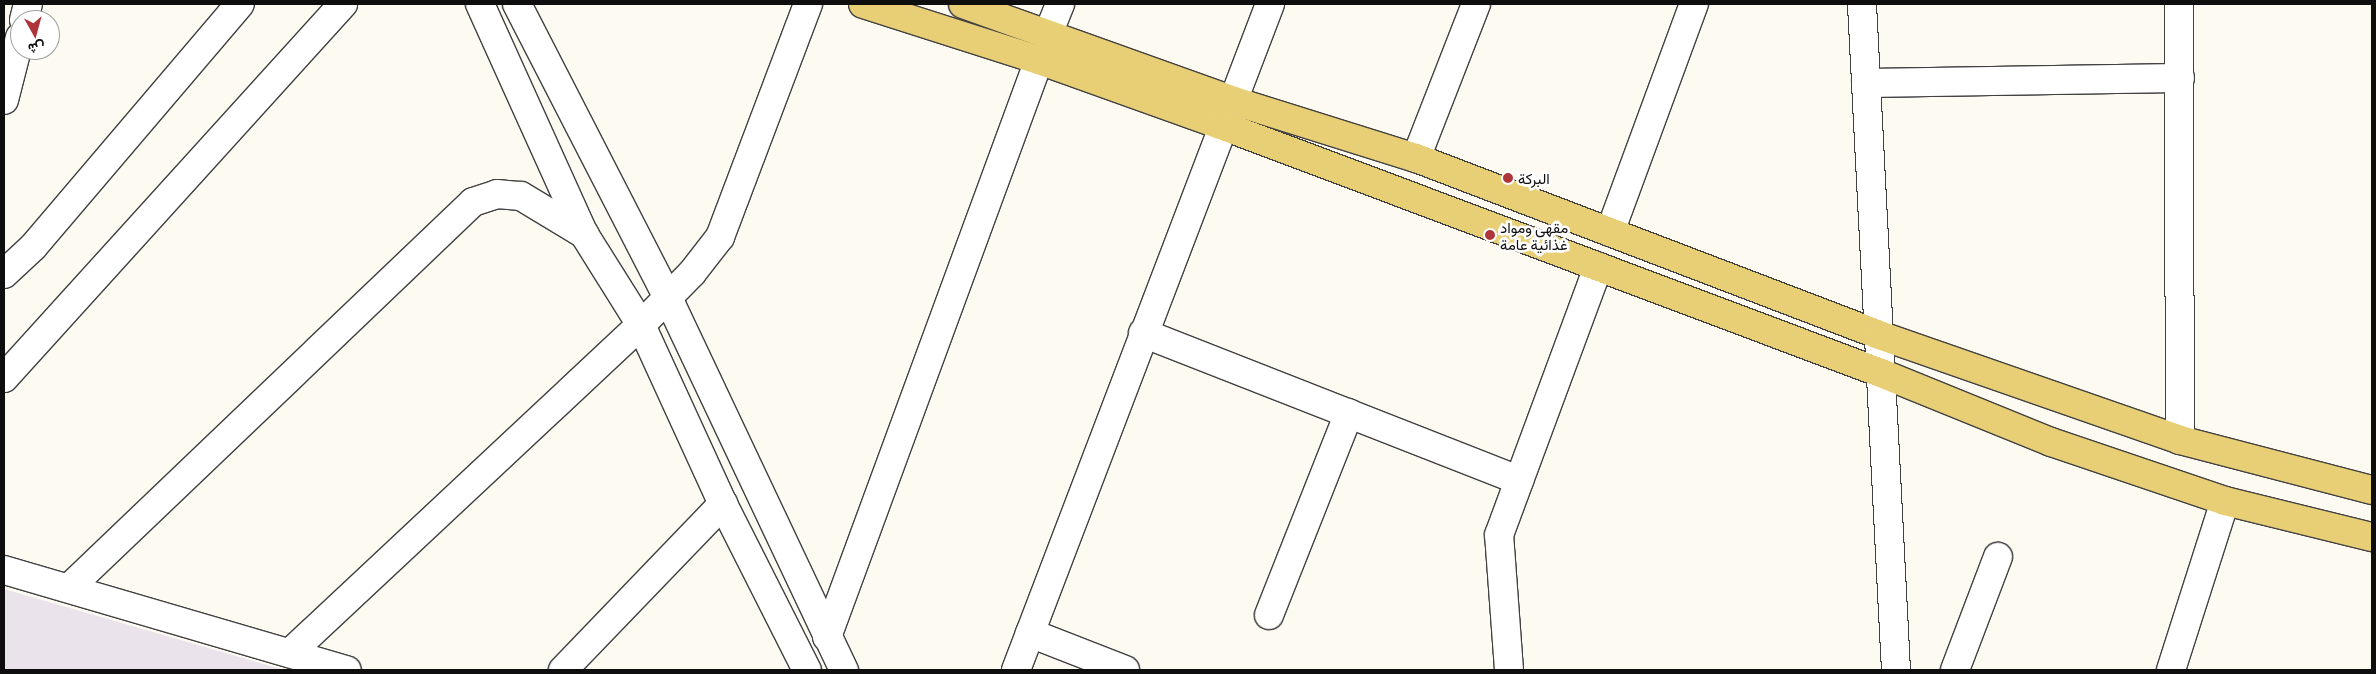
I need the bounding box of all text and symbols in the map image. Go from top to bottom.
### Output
north arrow [10,10,60,60]
text: ش [27,38,46,60]
place label: البركة [1518,169,1550,187]
marker: البركة [1502,172,1514,184]
place label: مقهى ومواد غذائية عامة [1500,217,1568,252]
marker: مقهى ومواد غذائية عامة [1484,229,1496,241]

